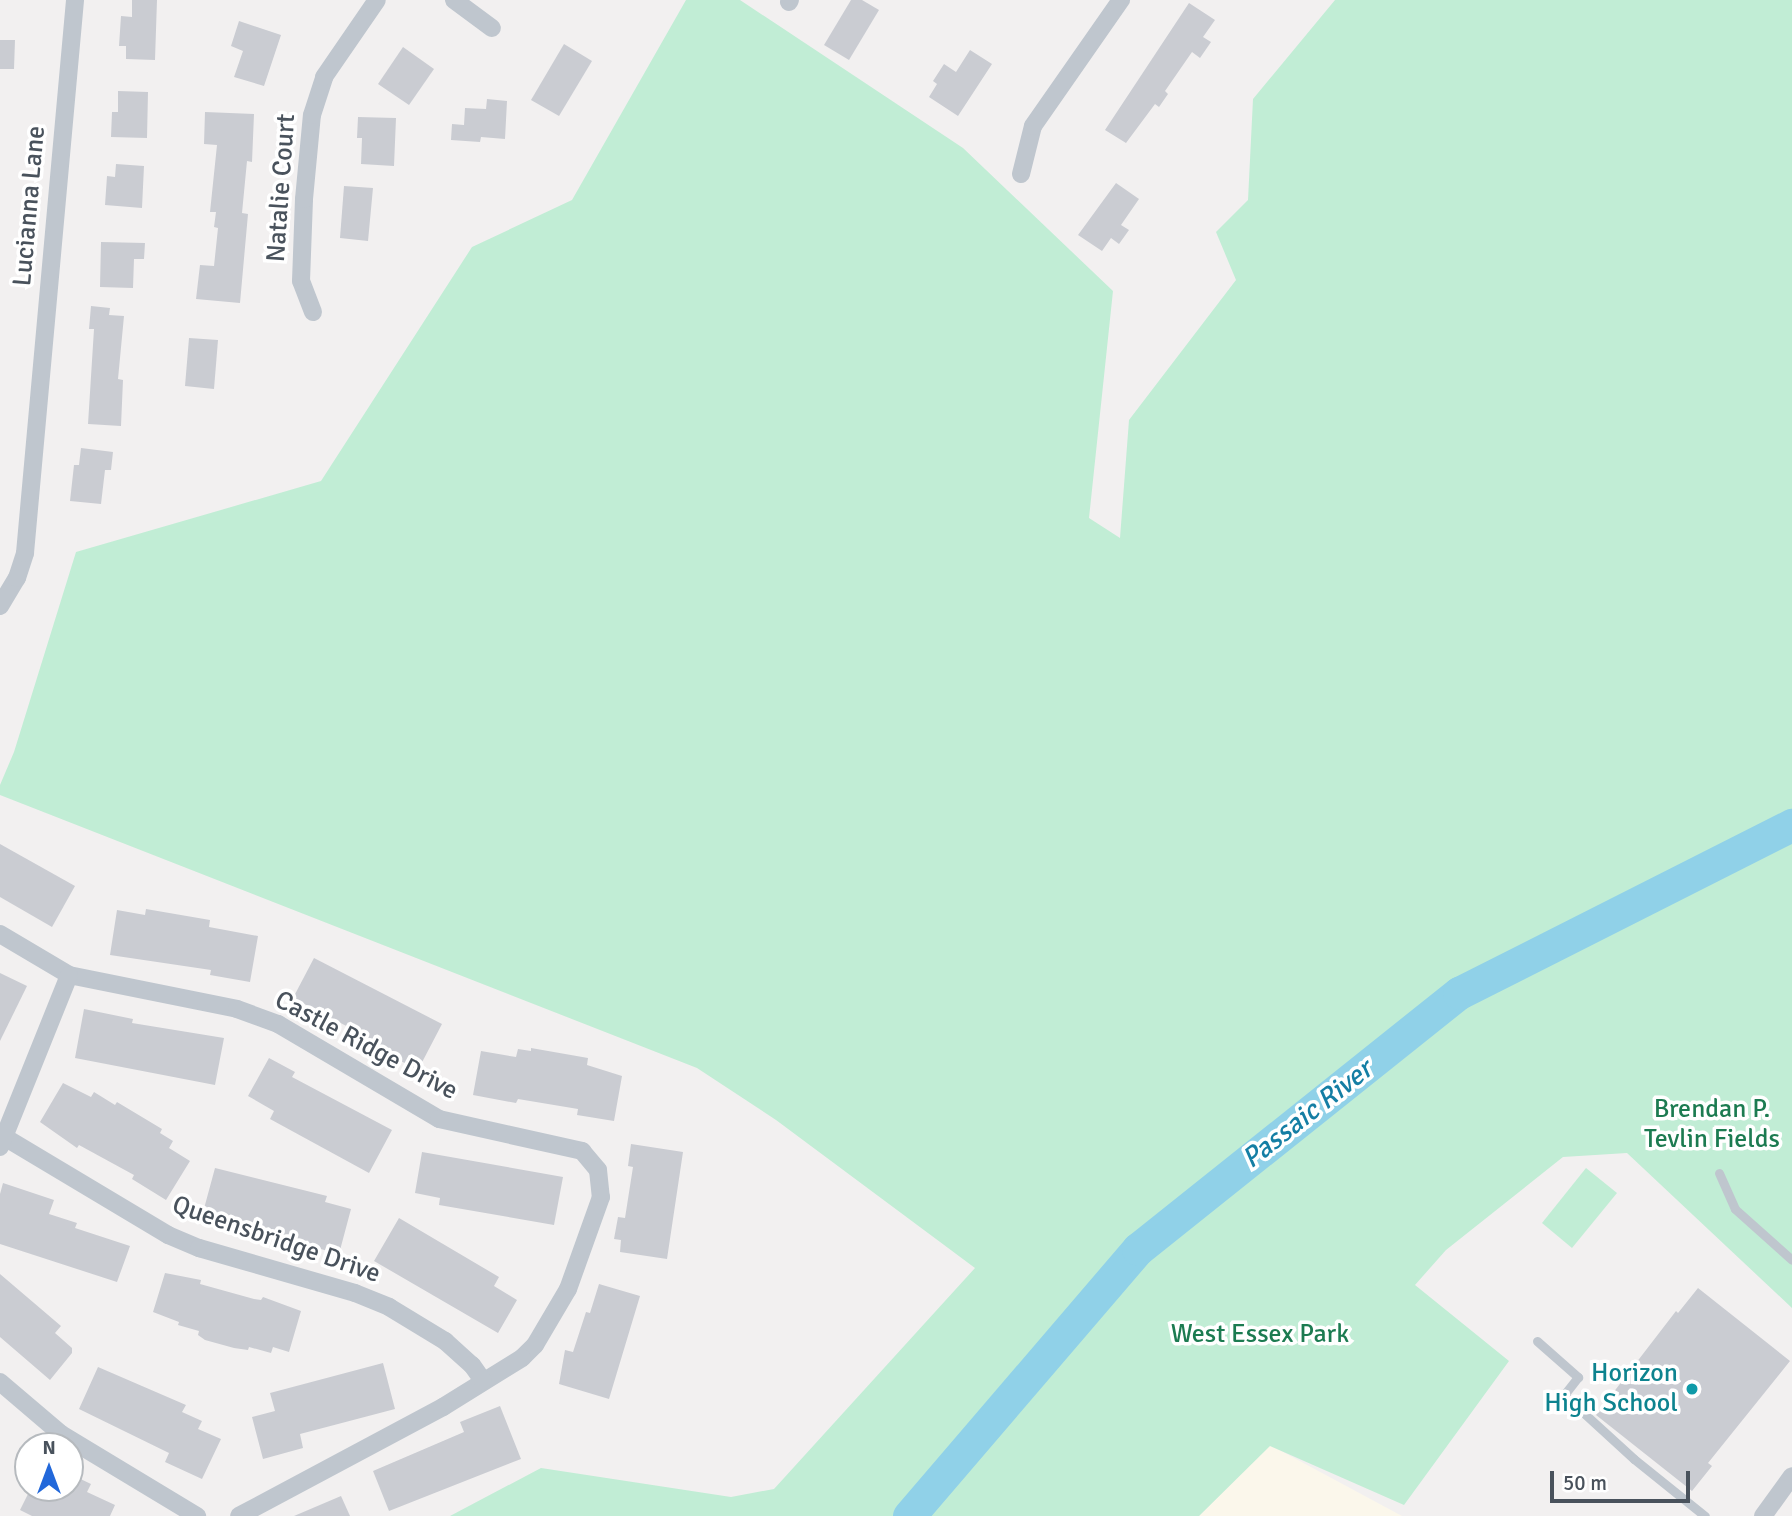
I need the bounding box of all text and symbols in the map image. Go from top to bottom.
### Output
street label: Natalie Court [261,113,303,263]
street label: Lucianna Lane [7,125,53,287]
street label: Castle Ridge Drive [269,985,463,1107]
water label: Passaic River [1235,1053,1379,1175]
park label: Brendan P. Tevlin Fields [1644,1094,1780,1156]
street label: Queensbridge Drive [168,1190,384,1290]
park label: West Essex Park [1171,1319,1349,1351]
place label: Horizon High School [1544,1358,1678,1420]
marker: Horizon High School [1684,1381,1700,1397]
north arrow [14,1432,84,1502]
text: N [42,1436,56,1460]
scale bar [1554,1456,1694,1500]
text: 50 m [1563,1470,1607,1496]

